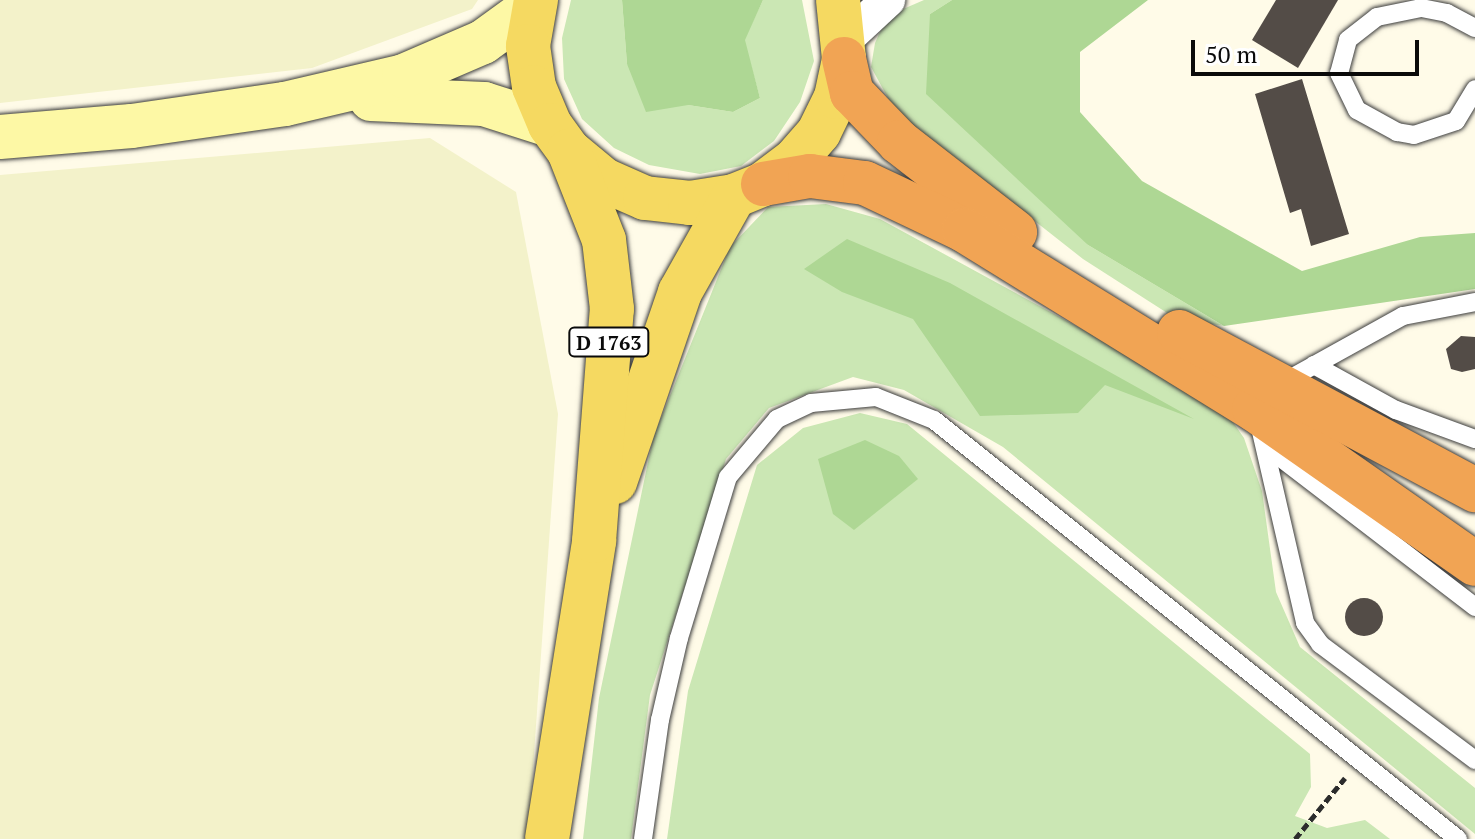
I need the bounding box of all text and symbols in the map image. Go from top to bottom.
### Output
scale bar [1195,24,1423,74]
text: 50 m [1205,38,1257,70]
road number: D 1763 [567,326,651,358]

